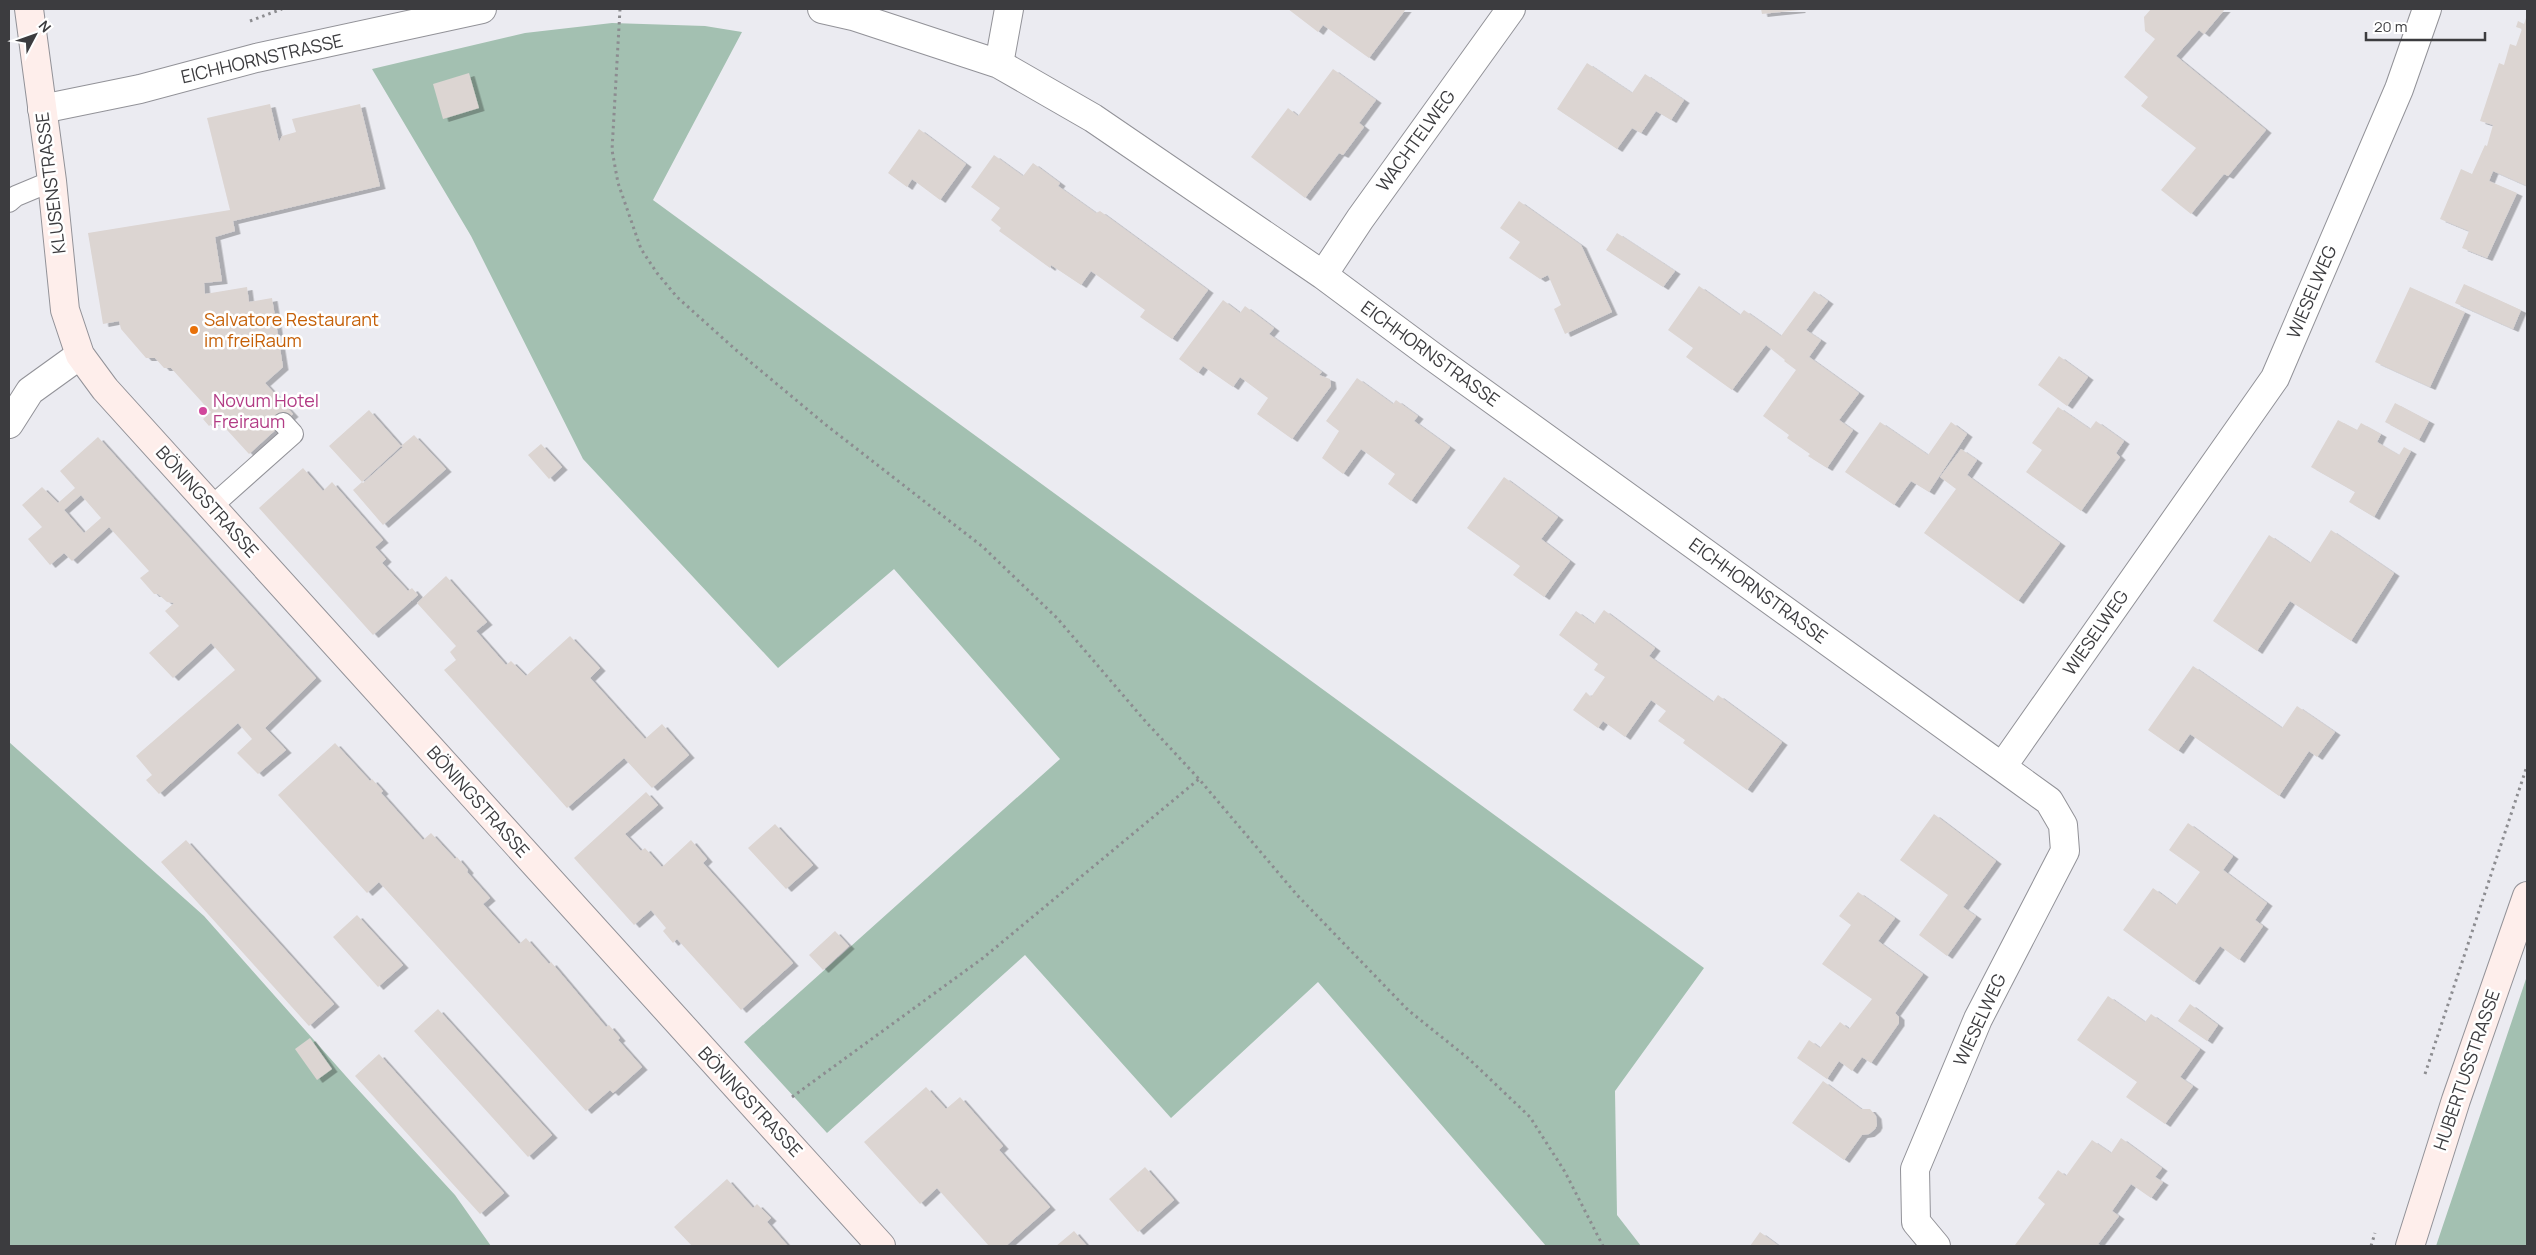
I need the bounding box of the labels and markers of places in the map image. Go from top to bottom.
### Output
place label: Salvatore Restaurant im freiRaum [204,307,379,352]
marker: Salvatore Restaurant im freiRaum [188,324,200,336]
place label: Novum Hotel Freiraum [213,388,319,433]
marker: Novum Hotel Freiraum [197,405,209,417]

